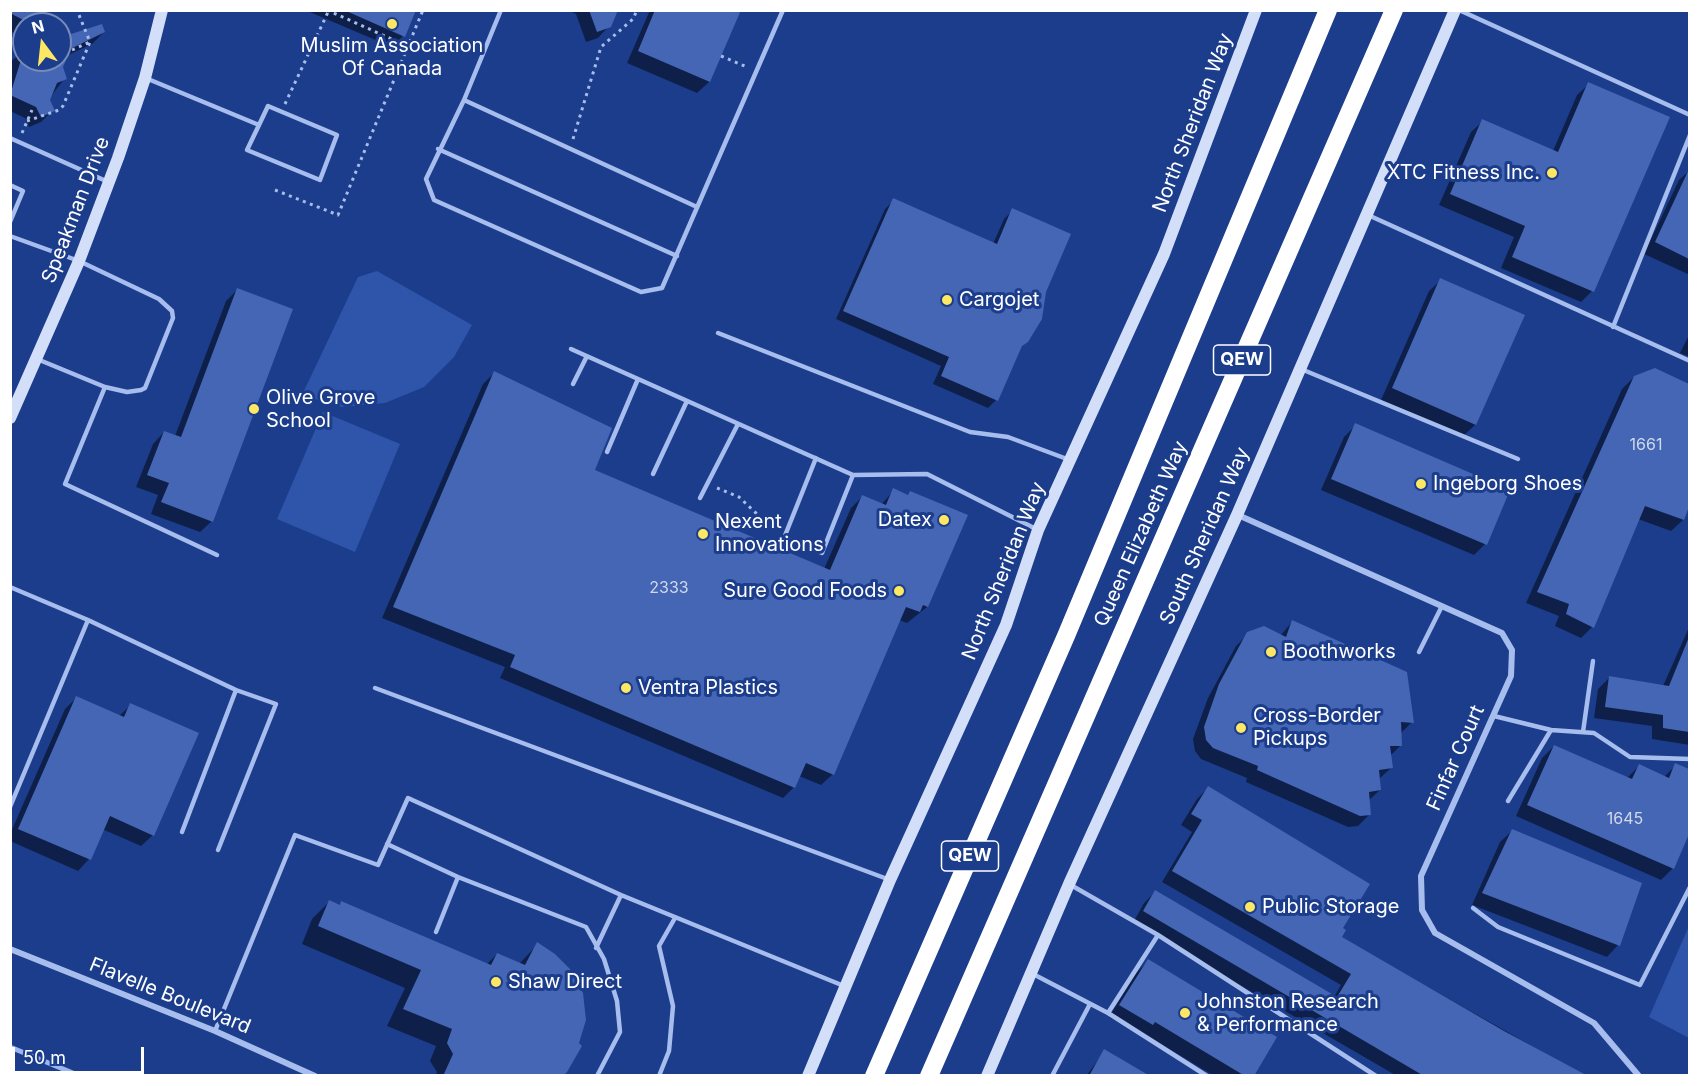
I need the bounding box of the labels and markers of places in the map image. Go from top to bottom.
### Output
marker: Muslim Association Of Canada [385,17,399,31]
place label: Muslim Association Of Canada [301,34,483,81]
place label: XTC Fitness Inc. [1387,161,1540,185]
marker: XTC Fitness Inc. [1545,166,1559,180]
place label: Cargojet [959,288,1039,312]
marker: Cargojet [940,293,954,307]
place label: Olive Grove School [266,386,375,433]
marker: Olive Grove School [247,402,261,416]
place label: Ingeborg Shoes [1433,472,1582,496]
marker: Ingeborg Shoes [1414,477,1428,491]
place label: Datex [878,508,932,532]
place label: Nexent Innovations [715,510,824,557]
marker: Datex [937,513,951,527]
marker: Nexent Innovations [696,527,710,541]
place label: Sure Good Foods [723,579,887,603]
marker: Sure Good Foods [892,584,906,598]
place label: Boothworks [1283,640,1396,664]
marker: Boothworks [1264,645,1278,659]
place label: Ventra Plastics [638,676,778,700]
marker: Ventra Plastics [619,681,633,695]
place label: Cross-Border Pickups [1253,704,1381,751]
marker: Cross-Border Pickups [1234,721,1248,735]
place label: Public Storage [1262,895,1399,919]
marker: Public Storage [1243,900,1257,914]
place label: Shaw Direct [508,970,622,994]
marker: Shaw Direct [489,975,503,989]
place label: Johnston Research & Performance [1197,990,1379,1037]
marker: Johnston Research & Performance [1178,1006,1192,1020]

